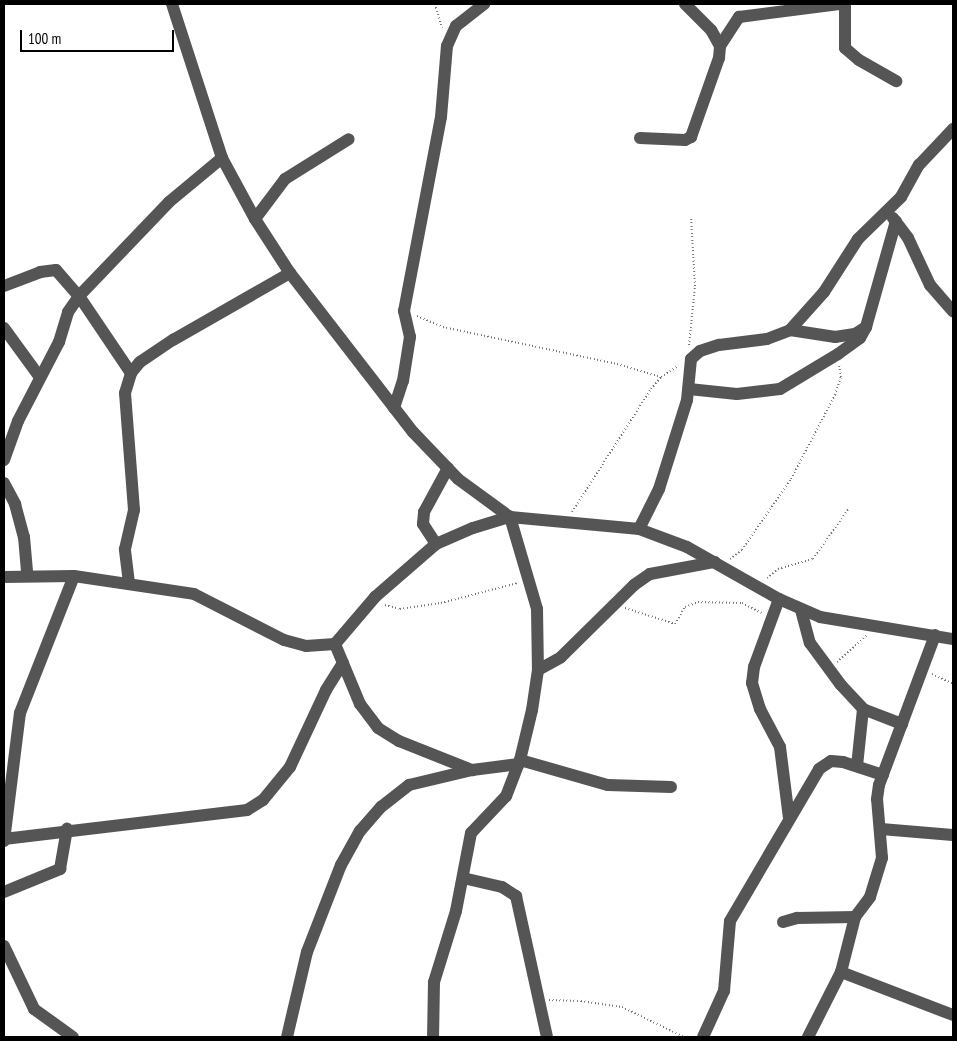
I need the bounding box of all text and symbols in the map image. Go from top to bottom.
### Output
scale bar [22,20,176,52]
text: 100 m [28,29,61,48]

